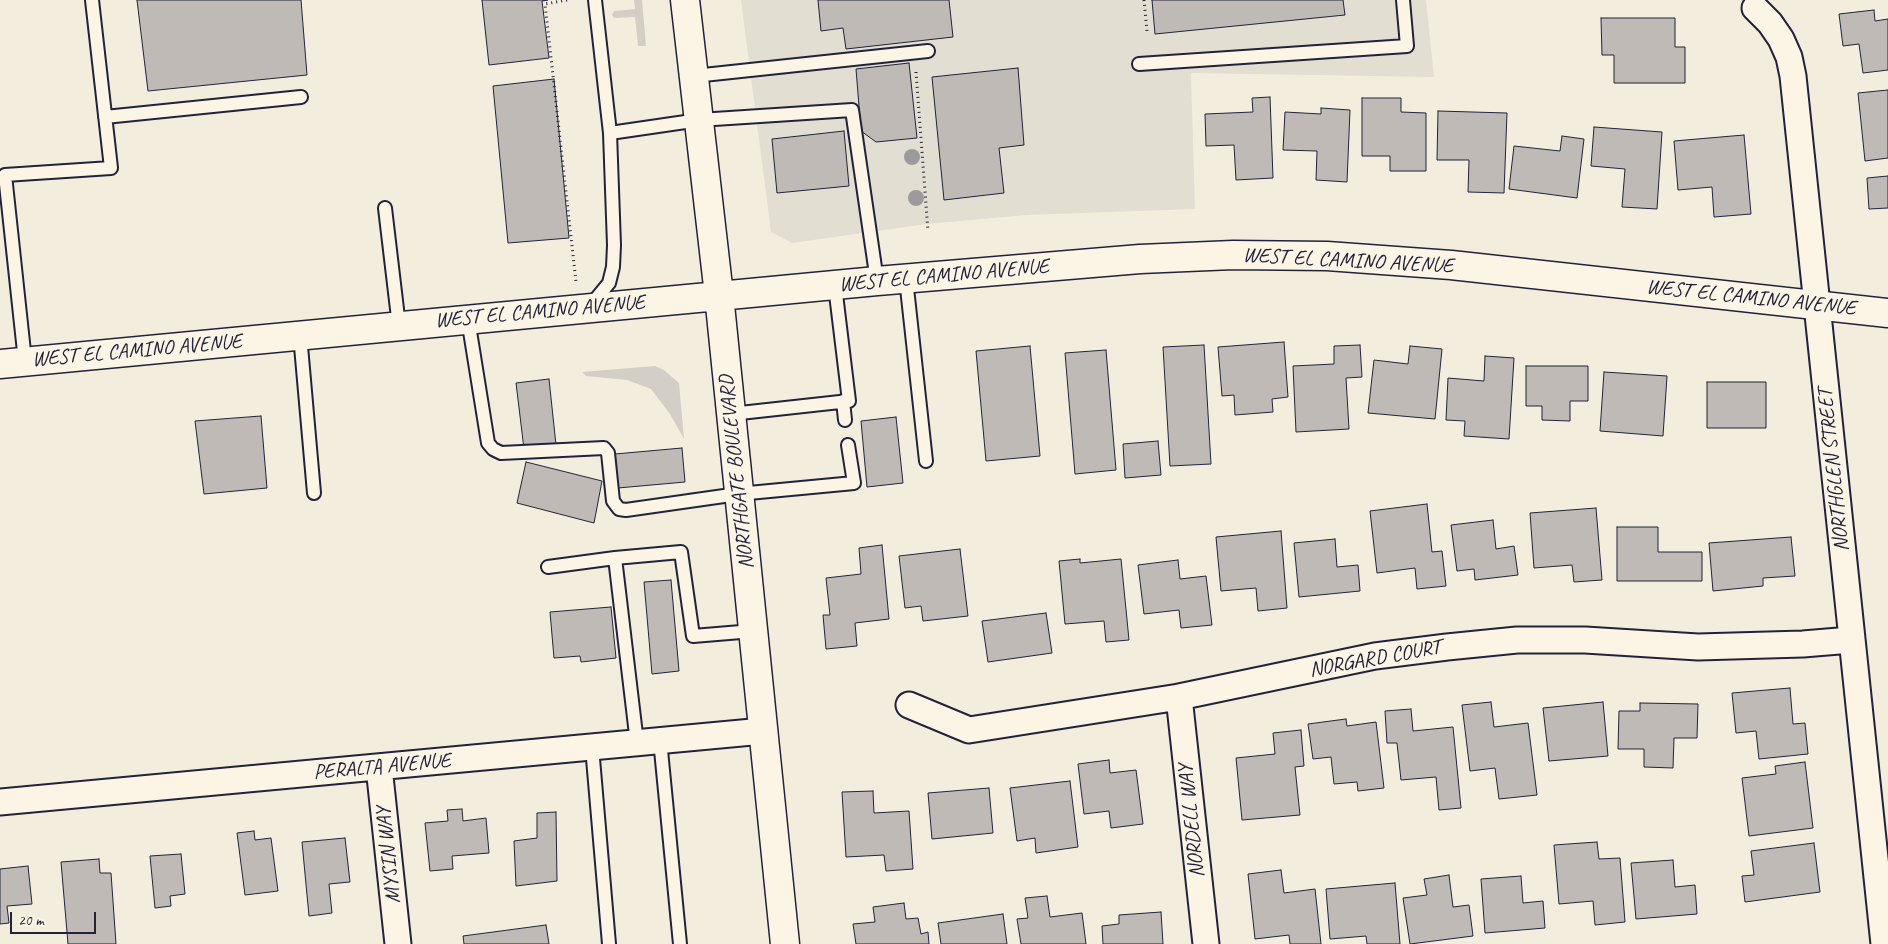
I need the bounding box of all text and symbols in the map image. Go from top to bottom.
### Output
street label: WEST EL CAMINO AVENUE [1242,243,1454,279]
street label: WEST EL CAMINO AVENUE [838,254,1050,298]
street label: WEST EL CAMINO AVENUE [1645,274,1857,322]
street label: WEST EL CAMINO AVENUE [434,290,646,334]
street label: WEST EL CAMINO AVENUE [31,329,243,373]
street label: NORTHGATE BOULEVARD [714,374,760,570]
street label: NORTHGLEN STREET [1813,387,1855,553]
street label: NORGARD COURT [1307,635,1443,683]
street label: PERALTA AVENUE [312,748,452,786]
street label: NORDELL WAY [1174,763,1210,879]
street label: MYSIN WAY [371,805,407,905]
scale bar [12,902,99,934]
text: 20 m [18,911,44,930]

